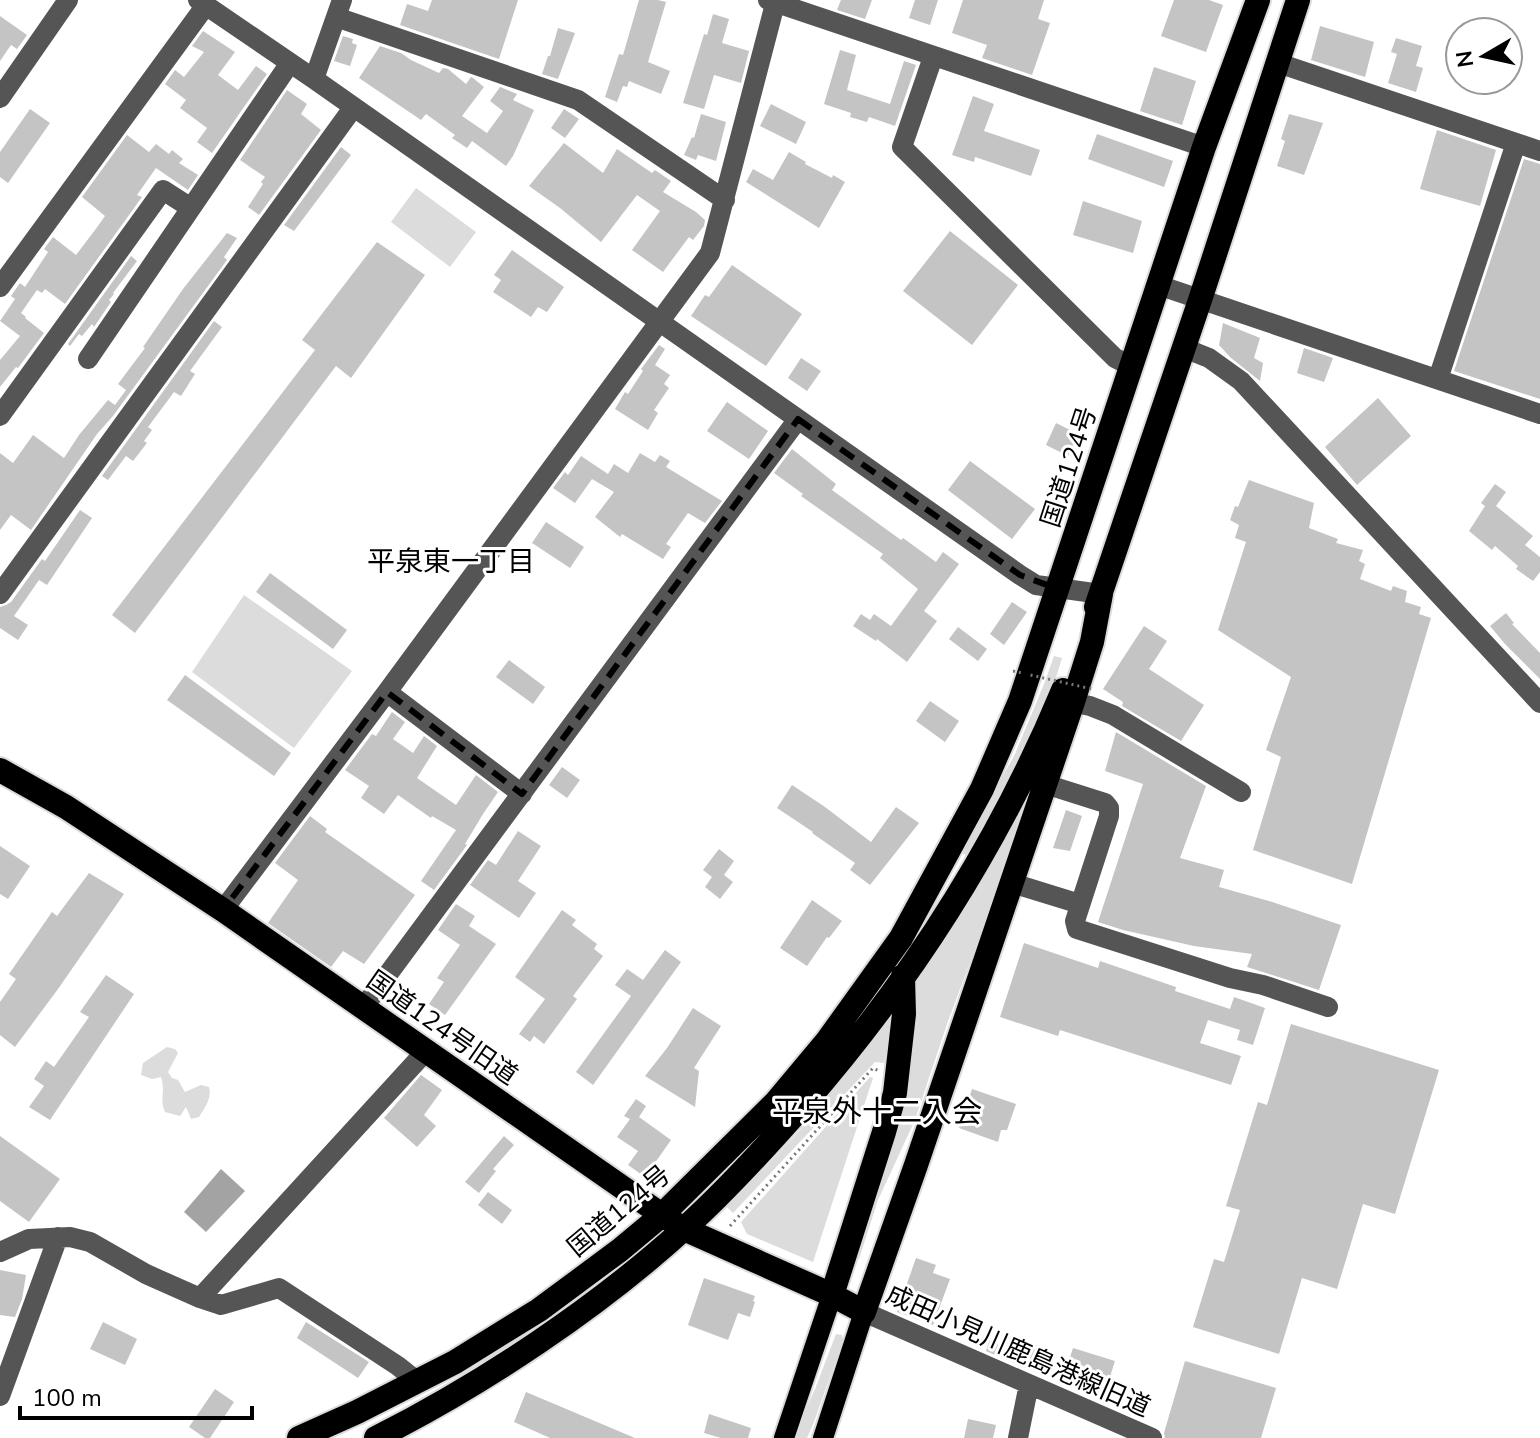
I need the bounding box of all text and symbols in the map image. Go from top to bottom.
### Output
north arrow [1444,16,1524,96]
text: N [1449,48,1481,69]
street label: 国道124号 [1033,402,1105,532]
district label: 平泉東一丁目 [367,543,535,581]
street label: 国道124号旧道 [360,963,524,1093]
district label: 平泉外十二入会 [772,1092,982,1133]
street label: 国道124号 [560,1157,678,1265]
street label: 成田小見川鹿島港線旧道 [880,1277,1156,1425]
scale bar [20,1370,252,1420]
text: 100 m [32,1382,102,1414]

